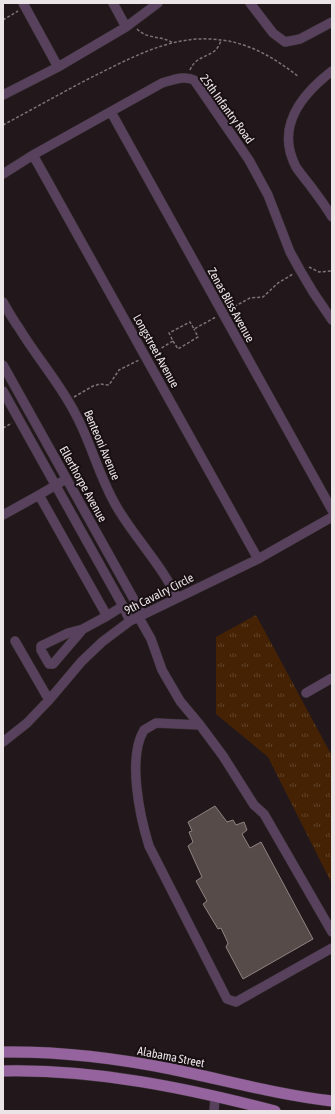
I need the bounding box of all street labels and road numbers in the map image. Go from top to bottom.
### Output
street label: 25th Infantry Road [197,72,257,146]
street label: Zenas Bliss Avenue [205,265,257,345]
street label: Longstreet Avenue [130,312,182,390]
street label: Benteoni Avenue [81,408,123,482]
street label: Ellerthorpe Avenue [56,444,110,524]
street label: 9th Cavalry Circle [122,571,196,617]
street label: Alabama Street [136,1044,206,1070]

